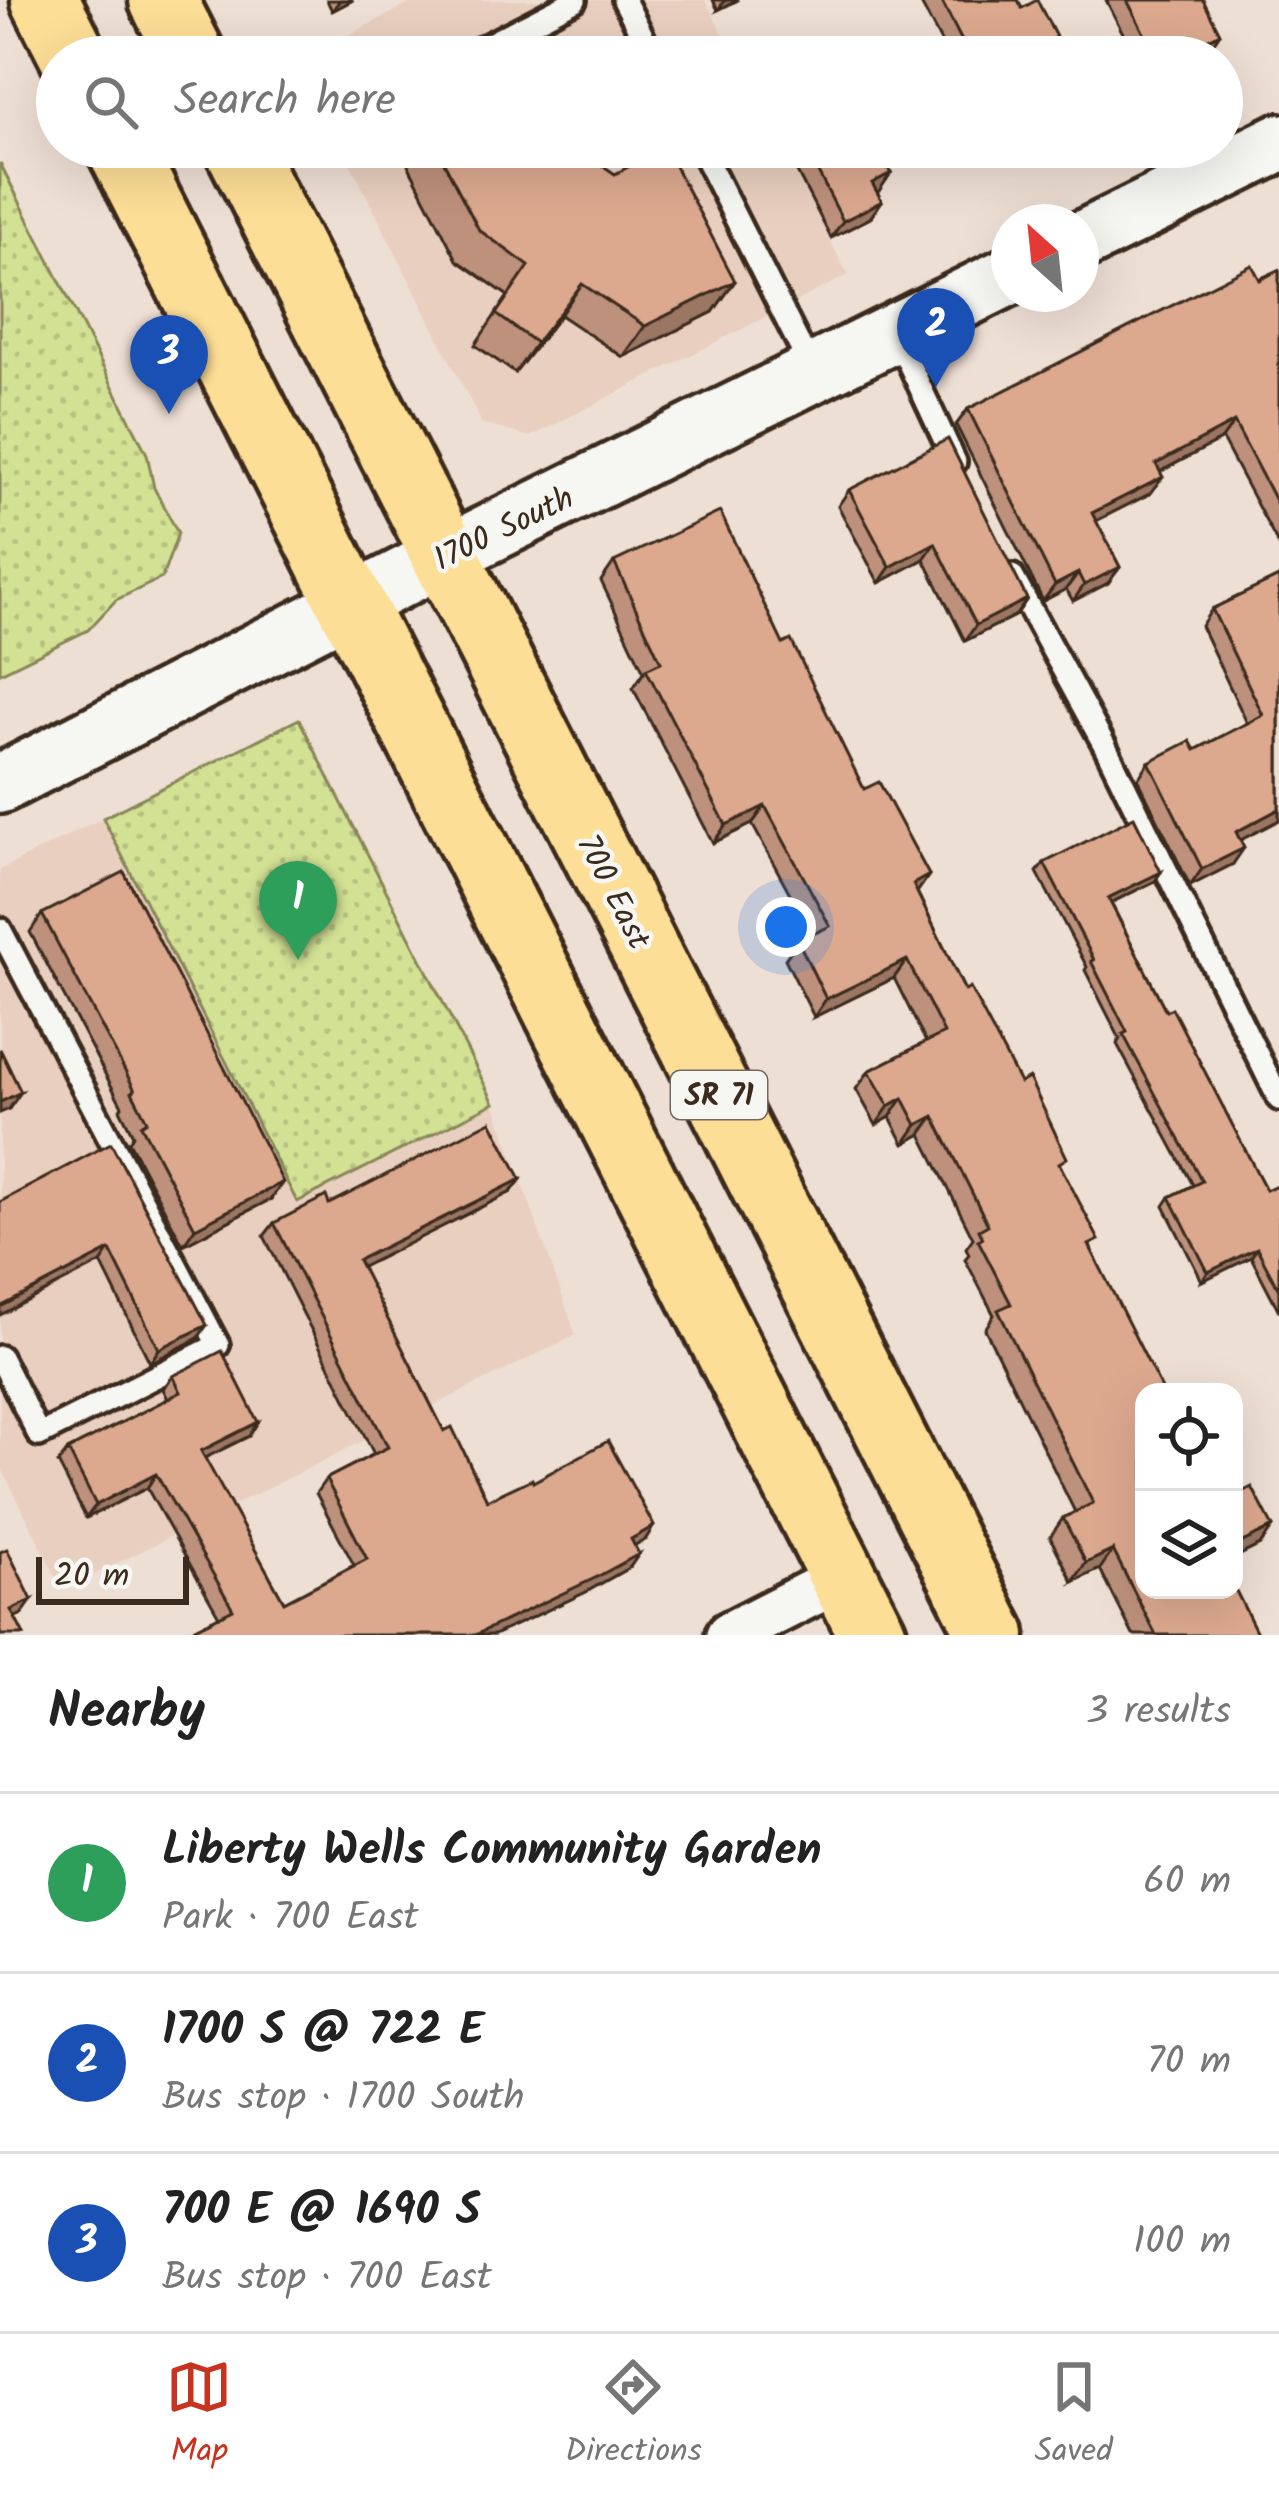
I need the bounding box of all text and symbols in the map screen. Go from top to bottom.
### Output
search box [36,36,1243,168]
text: Search here [174,66,396,138]
icon: search [78,69,144,135]
north arrow [991,204,1099,312]
pin: 2 [897,288,975,387]
pin: 3 [130,315,208,414]
street label: 1700 South [425,473,584,587]
street label: 700 East [560,826,664,961]
pin: 1 [259,861,337,960]
your location [756,897,816,957]
road number: SR 71 [671,1071,767,1119]
map controls [1135,1383,1243,1599]
button: locate [1135,1383,1243,1491]
button: layers [1135,1491,1243,1599]
scale bar [36,1551,189,1604]
text: 20 m [54,1551,129,1604]
text: Nearby [48,1673,205,1754]
text: 3 results [1086,1682,1231,1744]
text: Liberty Wells Community Garden [162,1816,821,1888]
text: 1 [81,1852,93,1914]
text: 60 m [1143,1852,1231,1914]
text: Park · 700 East [162,1888,419,1950]
text: 1700 S @ 722 E [162,1996,484,2068]
text: 2 [76,2032,98,2094]
text: 70 m [1147,2032,1231,2094]
text: Bus stop · 1700 South [162,2068,524,2130]
text: 700 E @ 1690 S [162,2176,481,2248]
text: 3 [76,2212,98,2274]
text: 100 m [1133,2212,1231,2274]
text: Bus stop · 700 East [162,2248,492,2310]
tab: Map [166,2354,232,2479]
tab: Directions [565,2354,702,2479]
tab: Saved [1034,2354,1113,2479]

